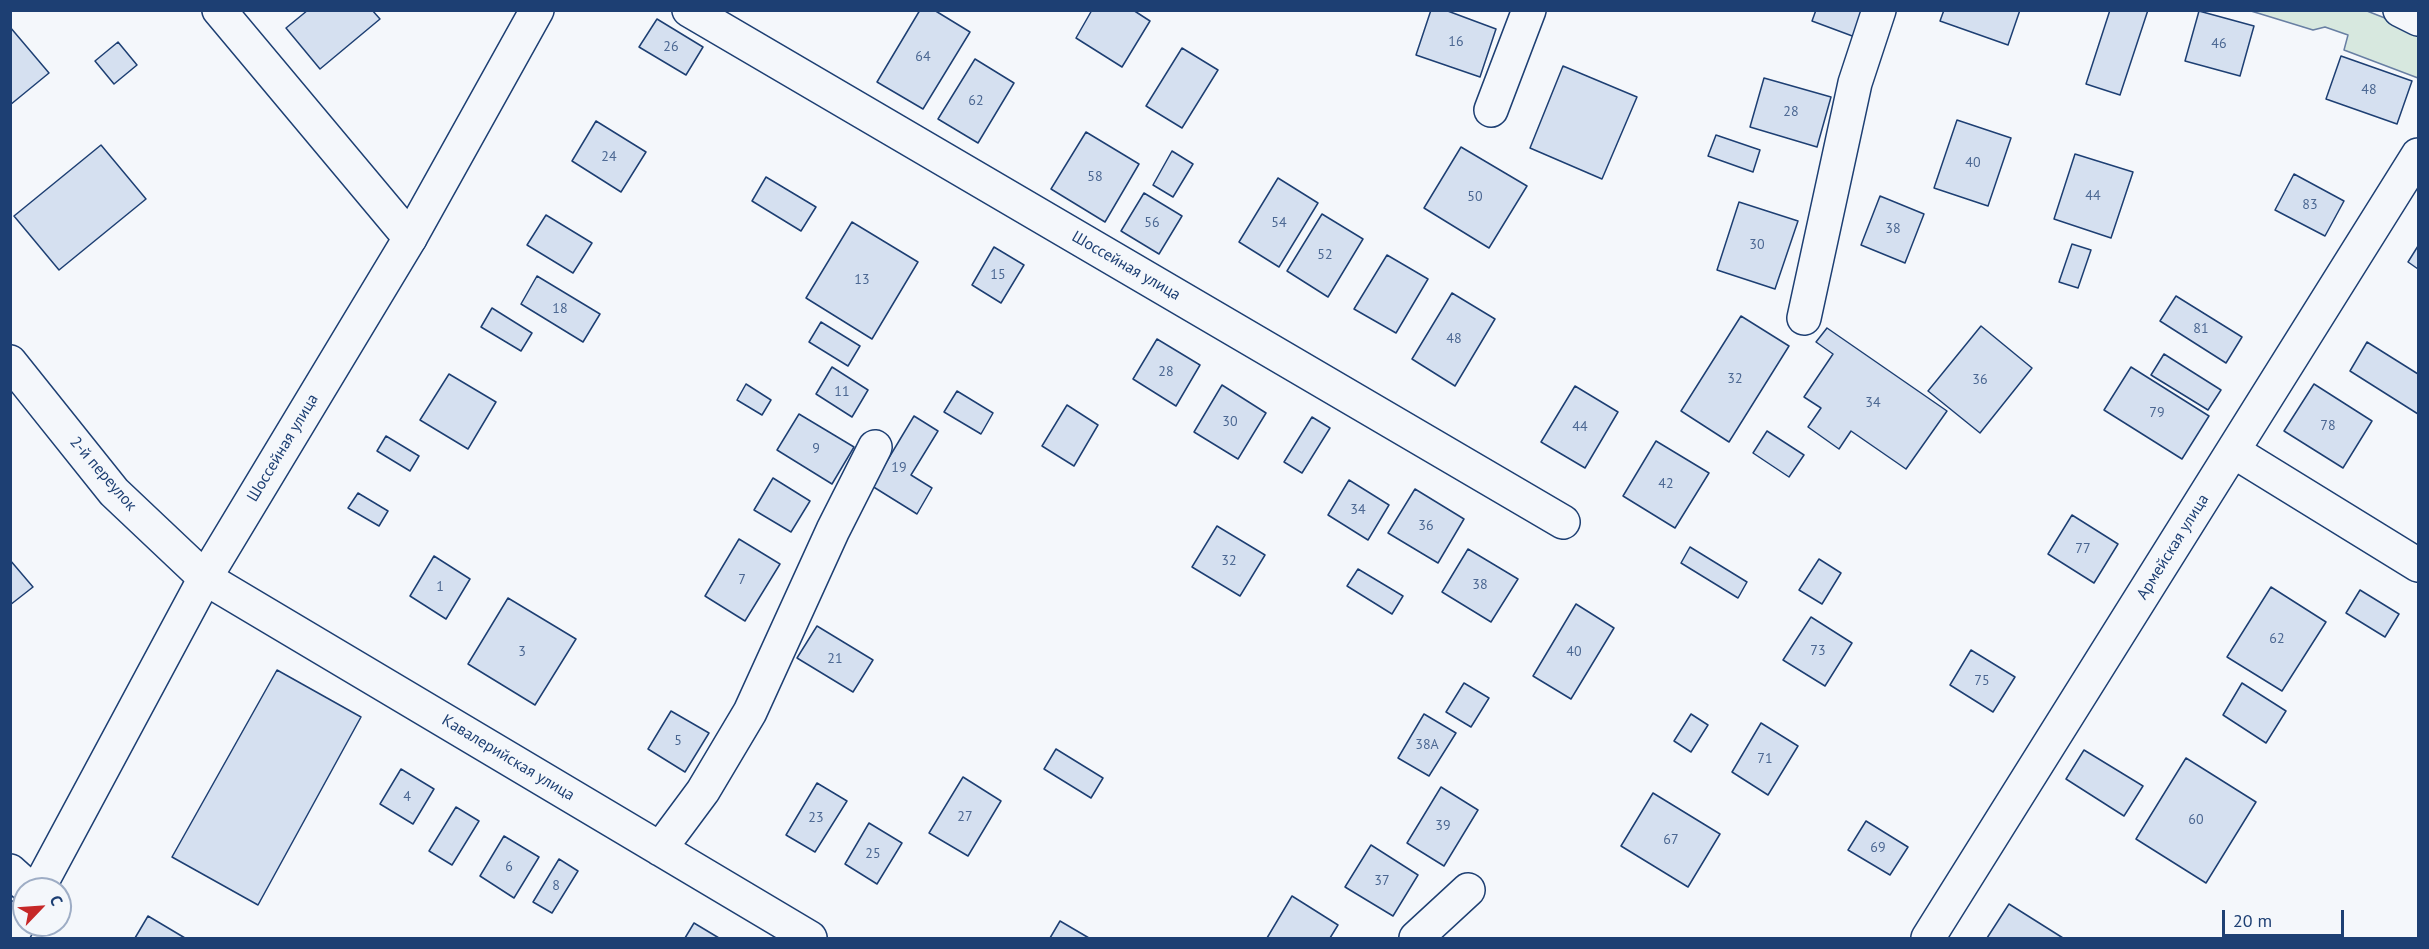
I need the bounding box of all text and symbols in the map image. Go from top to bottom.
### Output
house number: 16 [1448,34,1464,50]
house number: 46 [2211,36,2227,52]
house number: 26 [663,39,679,55]
house number: 64 [915,49,931,65]
house number: 48 [2361,82,2377,98]
house number: 62 [968,93,984,109]
house number: 28 [1783,104,1799,120]
house number: 24 [601,149,617,165]
house number: 40 [1965,155,1981,171]
house number: 58 [1087,169,1103,185]
house number: 44 [2085,188,2101,204]
house number: 50 [1467,189,1483,205]
house number: 83 [2302,197,2318,213]
house number: 56 [1144,215,1160,231]
house number: 54 [1271,215,1287,231]
house number: 38 [1885,221,1901,237]
street label: Шоссейная улица [1068,227,1184,305]
house number: 30 [1749,237,1765,253]
house number: 52 [1317,247,1333,263]
house number: 15 [990,267,1006,283]
house number: 13 [854,272,870,288]
house number: 18 [552,301,568,317]
house number: 81 [2193,321,2209,337]
house number: 48 [1446,331,1462,347]
house number: 28 [1158,364,1174,380]
house number: 32 [1727,371,1743,387]
house number: 36 [1972,372,1988,388]
house number: 11 [834,384,850,400]
street label: Шоссейная улица [243,391,323,505]
house number: 34 [1865,395,1881,411]
house number: 79 [2149,405,2165,421]
house number: 30 [1222,414,1238,430]
house number: 78 [2320,418,2336,434]
house number: 44 [1572,419,1588,435]
street label: 2-й переулок [66,433,140,515]
house number: 9 [812,441,820,457]
house number: 19 [891,460,907,476]
house number: 42 [1658,476,1674,492]
street label: Армейская улица [2133,491,2213,603]
house number: 34 [1350,502,1366,518]
house number: 36 [1418,518,1434,534]
house number: 77 [2075,541,2091,557]
house number: 32 [1221,553,1237,569]
house number: 7 [738,572,746,588]
house number: 38 [1472,577,1488,593]
house number: 1 [436,579,444,595]
house number: 62 [2269,631,2285,647]
house number: 73 [1810,643,1826,659]
house number: 3 [518,644,526,660]
house number: 40 [1566,644,1582,660]
house number: 21 [827,651,843,667]
house number: 75 [1974,673,1990,689]
street label: Кавалерийская улица [438,711,578,805]
house number: 5 [674,733,682,749]
house number: 38А [1415,737,1439,753]
house number: 71 [1757,751,1773,767]
house number: 4 [403,789,411,805]
house number: 27 [957,809,973,825]
house number: 23 [808,810,824,826]
house number: 60 [2188,812,2204,828]
house number: 39 [1435,818,1451,834]
house number: 67 [1663,832,1679,848]
house number: 69 [1870,840,1886,856]
house number: 25 [865,846,881,862]
house number: 6 [505,859,513,875]
house number: 37 [1374,873,1390,889]
north arrow [12,877,72,937]
house number: 8 [552,878,560,894]
text: С [46,892,67,909]
scale bar [2225,898,2346,936]
text: 20 m [2233,909,2272,932]

